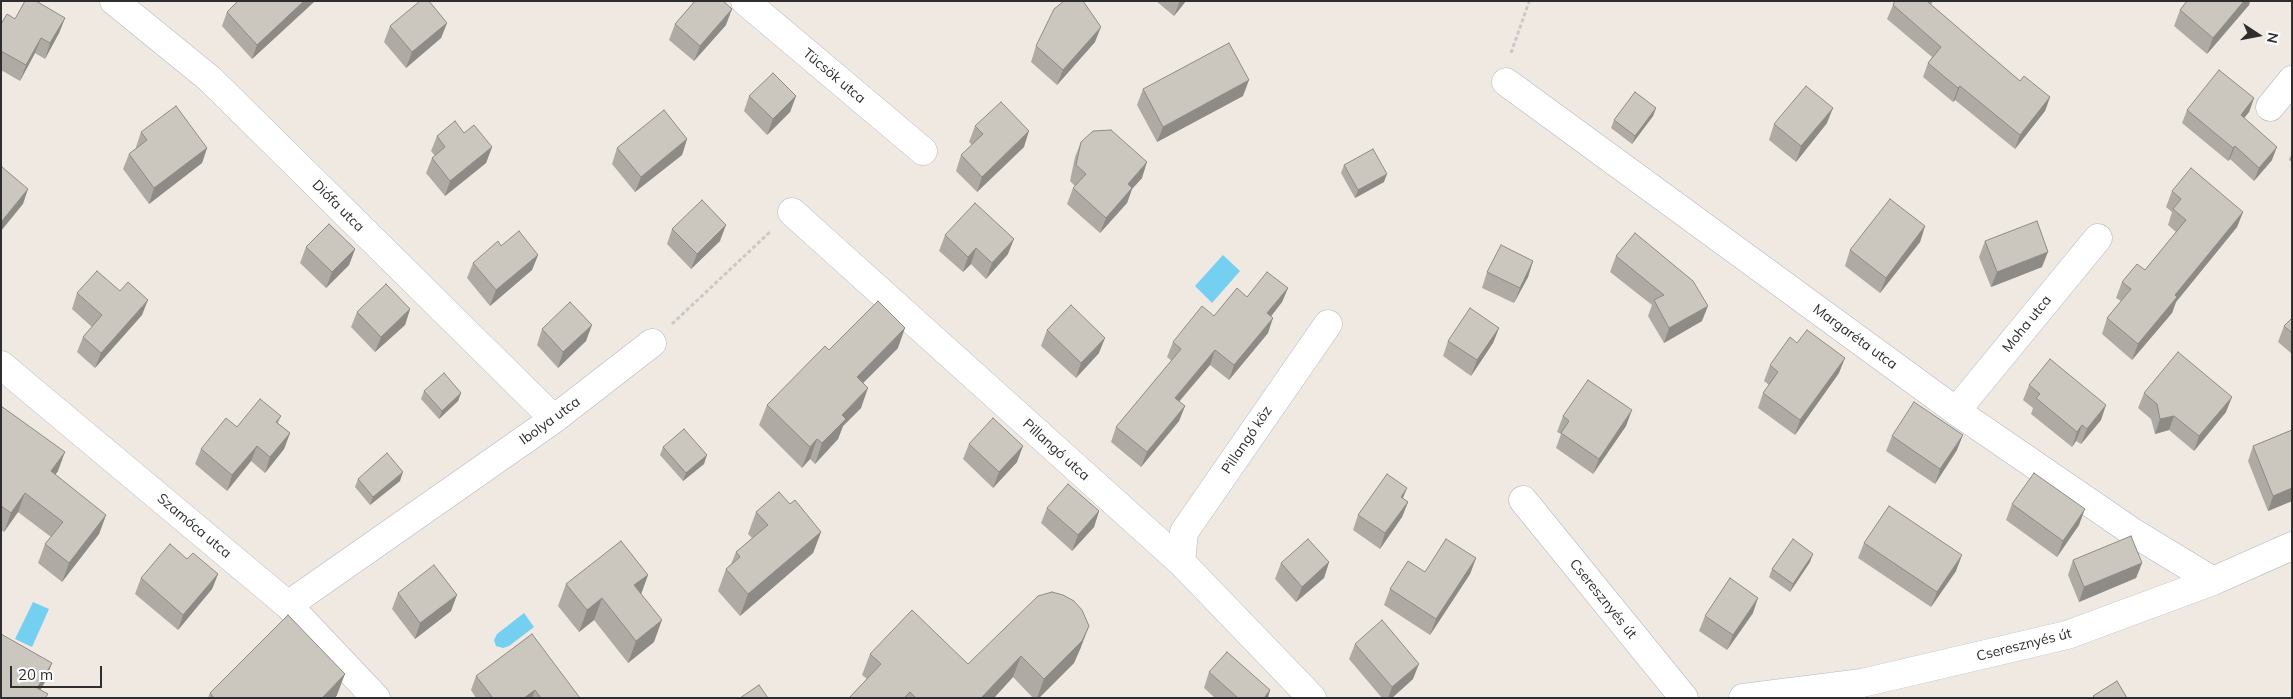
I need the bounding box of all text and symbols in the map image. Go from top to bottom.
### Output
north arrow [2233,10,2283,60]
text: N [2263,31,2283,45]
street label: Tücsök utca [799,45,869,107]
street label: Diófa utca [309,177,367,235]
street label: Moha utca [1999,292,2055,356]
street label: Margaréta utca [1810,301,1900,373]
street label: Ibolya utca [516,393,584,449]
street label: Pillangó köz [1218,403,1276,477]
street label: Pillangó utca [1019,416,1093,484]
street label: Szamóca utca [153,490,235,562]
street label: Cseresznyés út [1566,556,1640,642]
street label: Cseresznyés út [1975,625,2073,665]
scale bar [12,656,105,688]
text: 20 m [18,665,53,684]

